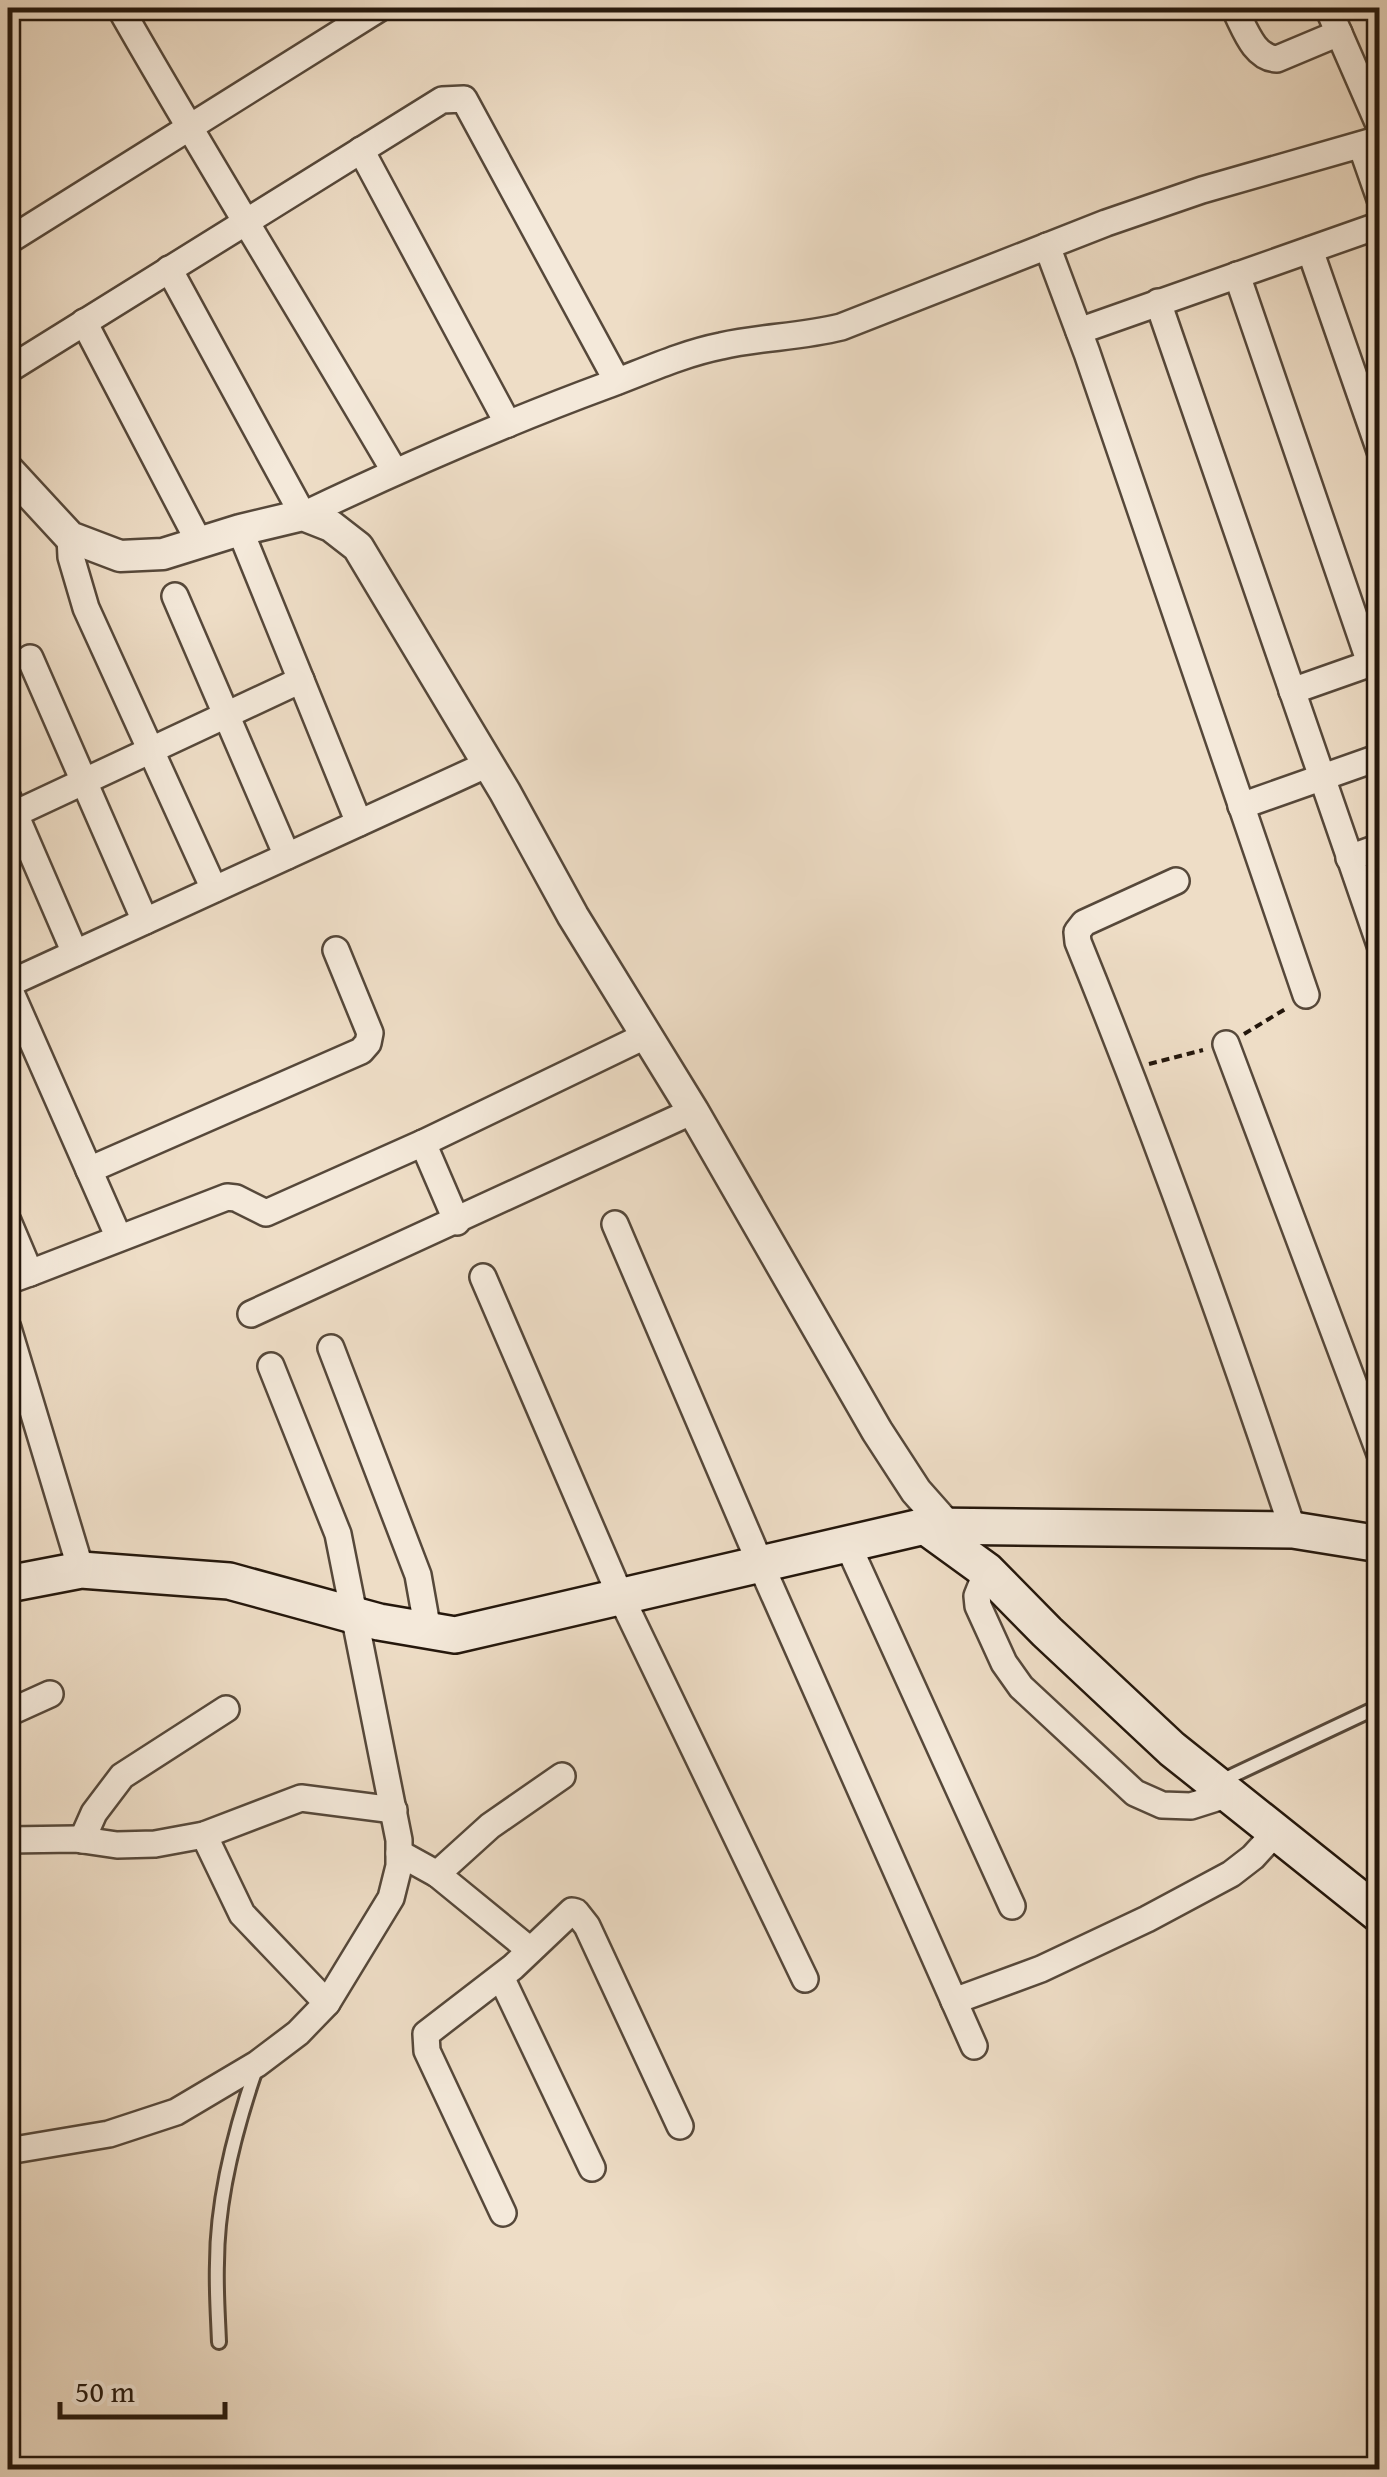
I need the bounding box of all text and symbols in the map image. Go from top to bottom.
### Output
scale bar [60,2357,225,2419]
text: 50 m [75,2369,135,2413]

